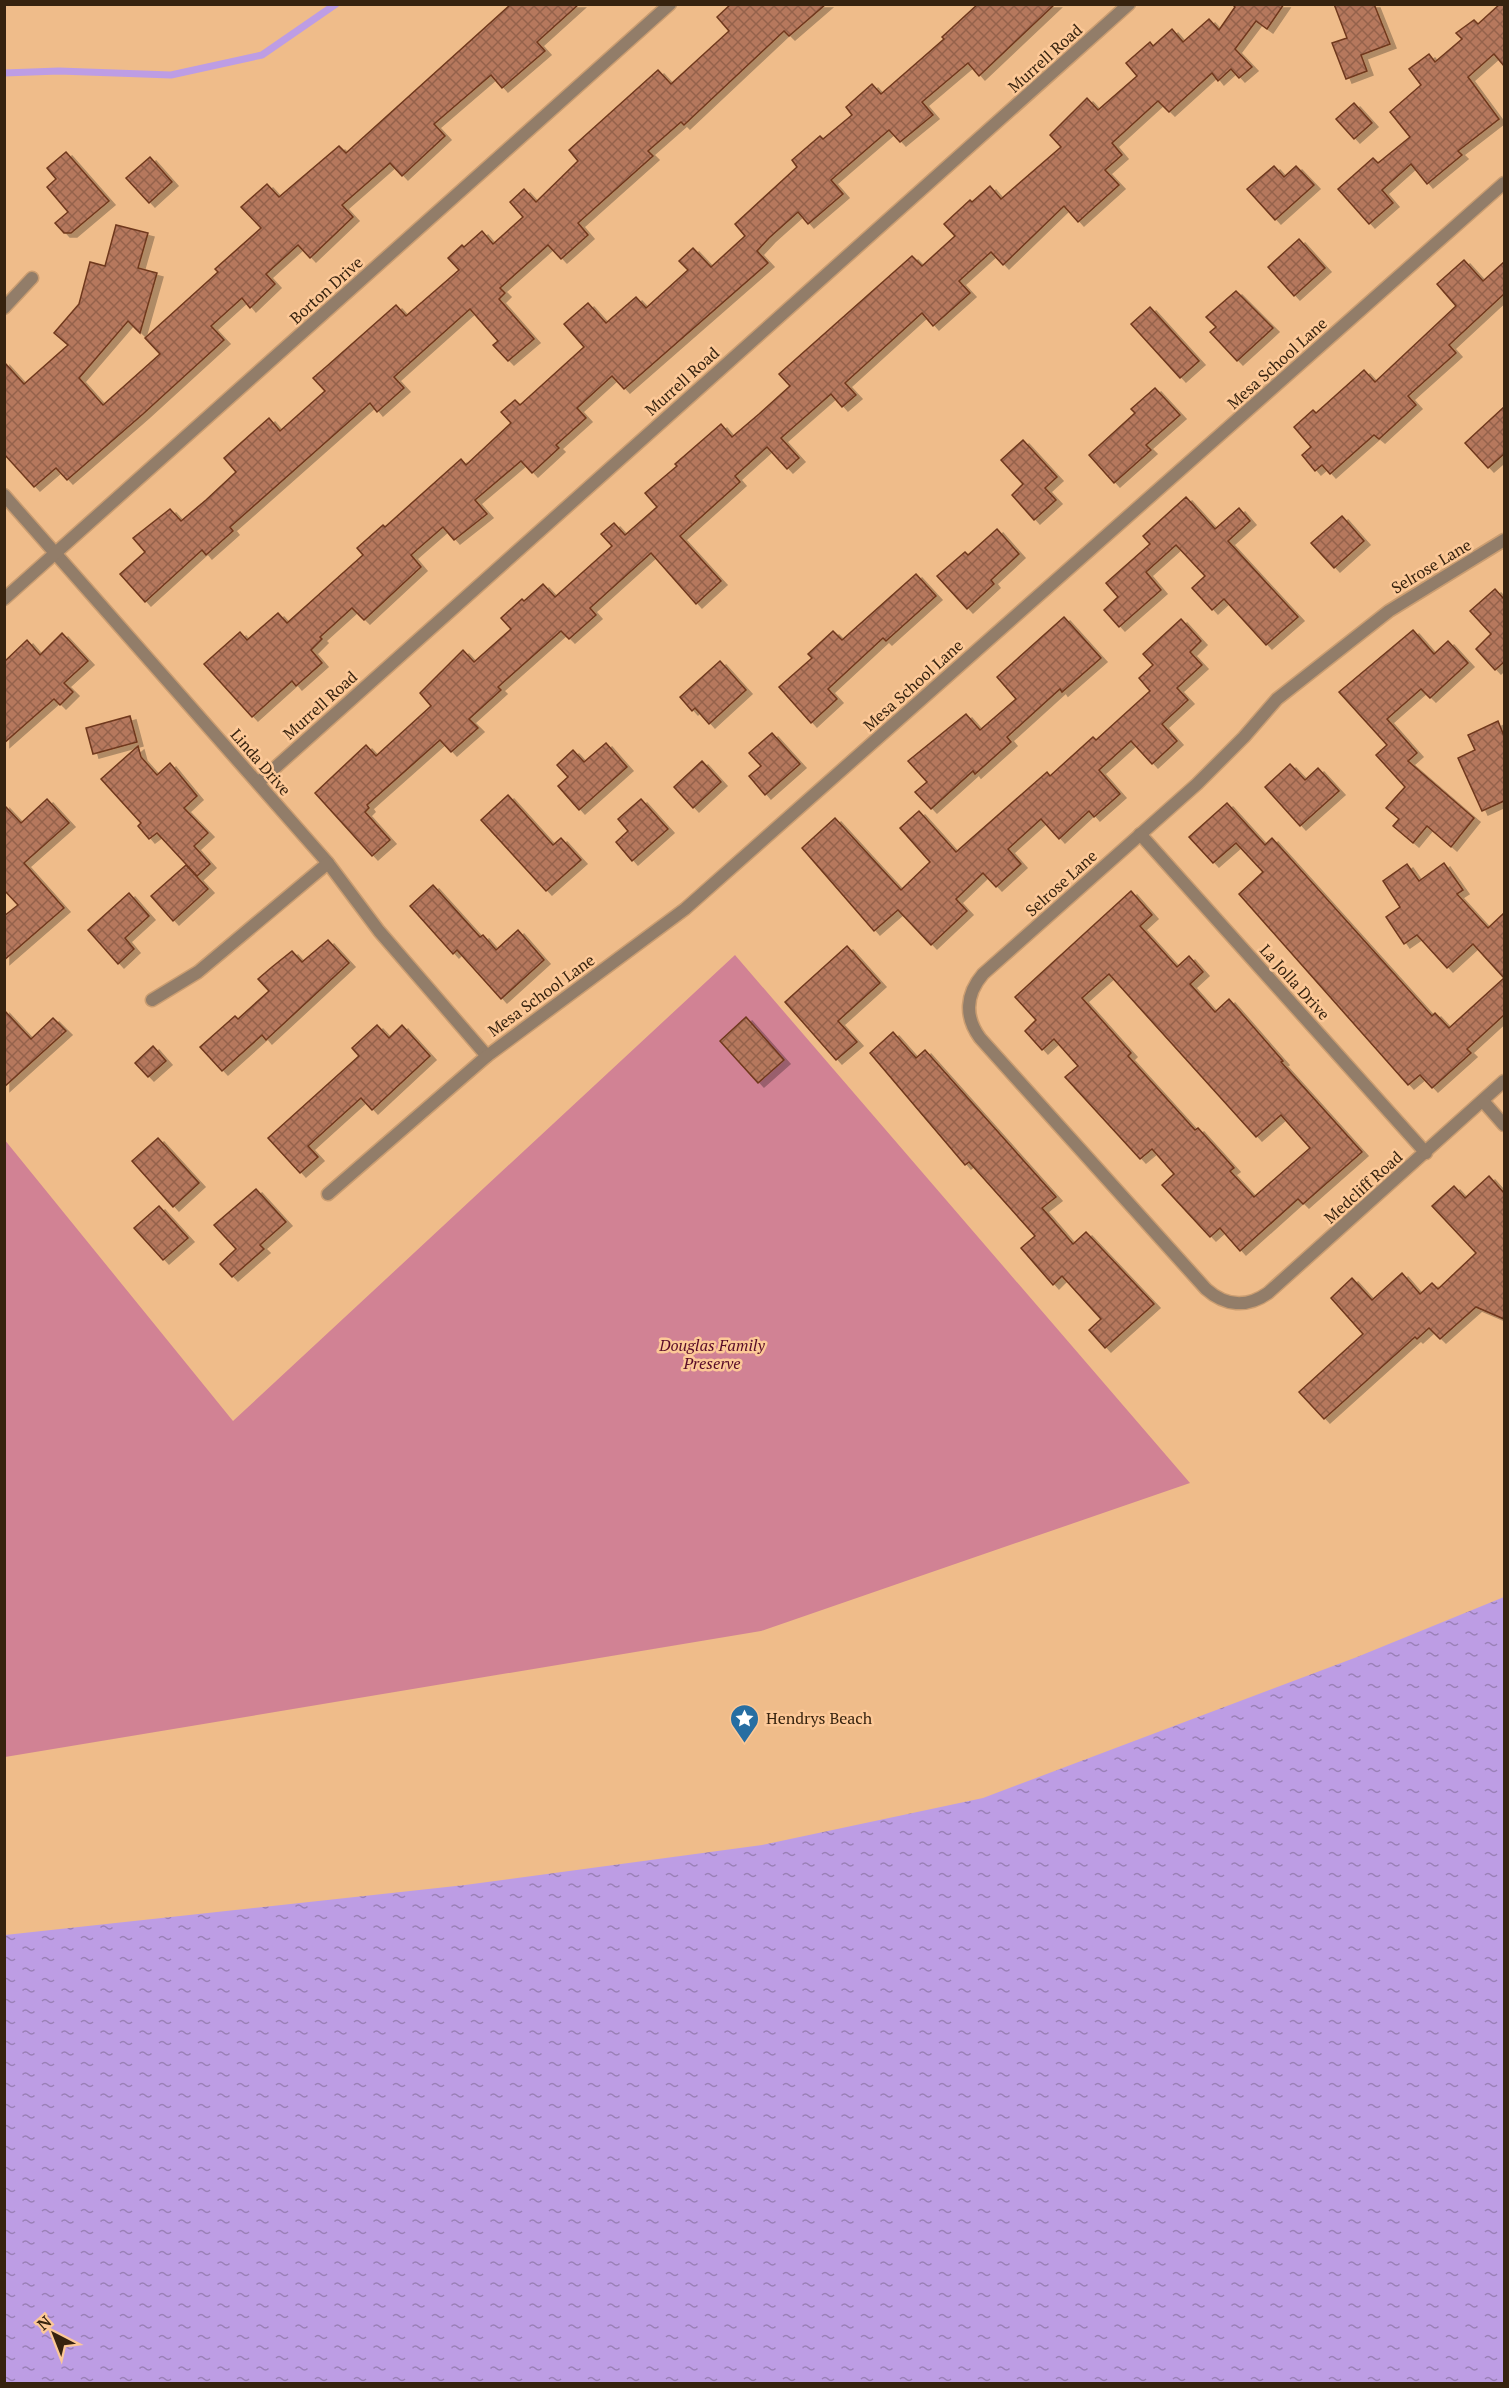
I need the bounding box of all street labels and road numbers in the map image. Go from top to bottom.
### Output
street label: Murrell Road [1003,19,1087,97]
street label: Borton Drive [285,251,367,329]
street label: Mesa School Lane [1222,312,1332,414]
street label: Murrell Road [640,342,724,420]
street label: Selrose Lane [1387,533,1475,599]
street label: Mesa School Lane [858,634,968,736]
street label: Murrell Road [278,666,362,744]
street label: Linda Drive [226,724,296,800]
street label: Selrose Lane [1020,845,1102,921]
street label: La Jolla Drive [1255,939,1335,1025]
street label: Mesa School Lane [483,949,599,1041]
street label: Medcliff Road [1319,1146,1407,1228]

